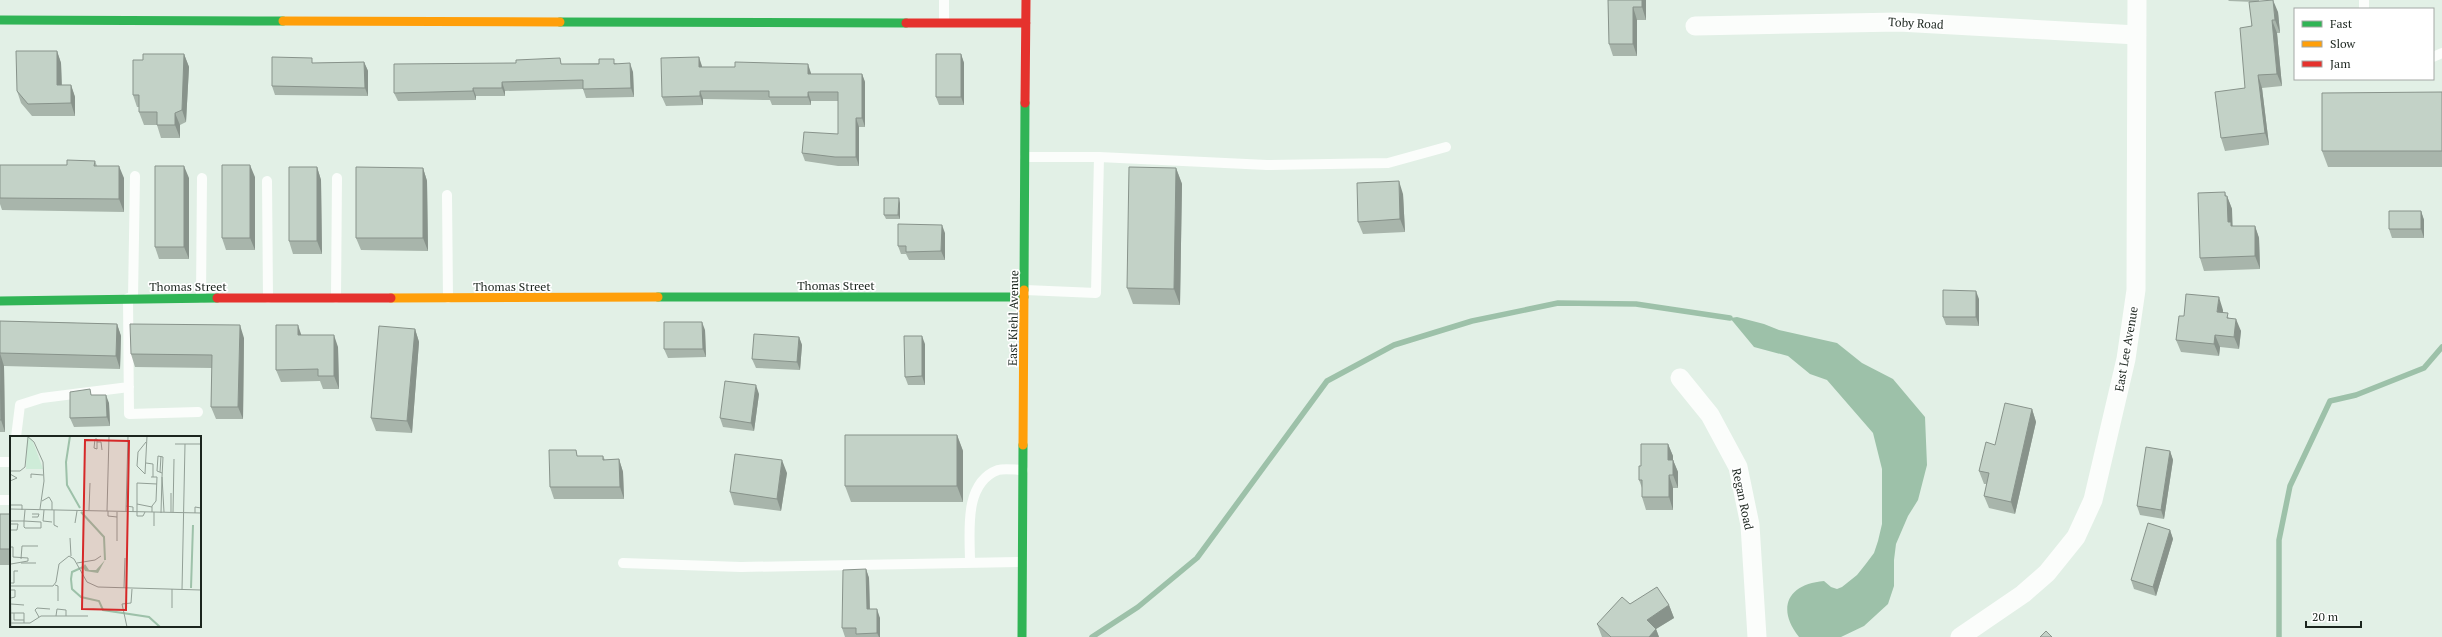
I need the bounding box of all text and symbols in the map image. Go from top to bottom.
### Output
legend [2294,8,2434,80]
street label: Toby Road [1888,14,1944,32]
text: Fast [2330,16,2353,31]
text: Slow [2330,36,2356,51]
text: Jam [2330,56,2351,71]
street label: East Kiehl Avenue [1005,270,1021,366]
street label: Thomas Street [797,278,875,293]
street label: Thomas Street [149,279,227,294]
street label: Thomas Street [473,279,551,294]
street label: East Lee Avenue [2111,305,2141,393]
inset map [10,436,201,627]
street label: Regan Road [1729,467,1757,532]
scale bar [2306,603,2361,629]
text: 20 m [2312,609,2339,624]

